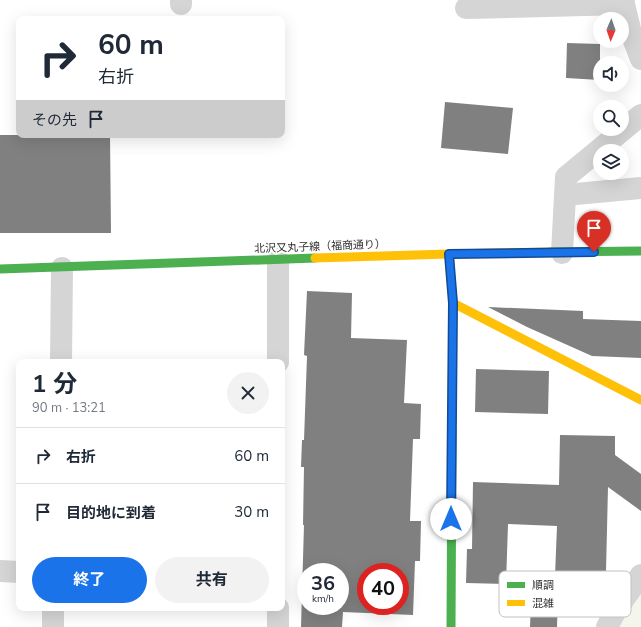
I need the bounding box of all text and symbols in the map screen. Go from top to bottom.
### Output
north arrow [593,12,629,48]
map controls [593,12,629,180]
text: 60 m [98,26,164,64]
icon: right [32,32,84,84]
button: sound [593,56,629,92]
text: 右折 [98,65,134,89]
button: search [593,100,629,136]
icon: arrive [85,108,107,130]
text: その先 [32,110,77,130]
button: layers [593,144,629,180]
pin [577,211,611,252]
icon: arrive [583,217,605,239]
street label: 北沢又丸子線（福商通り） [254,237,386,256]
text: 1 分 [32,368,77,400]
button: close [227,372,269,414]
text: 90 m · 13:21 [32,399,106,417]
icon: right [32,445,54,467]
text: 60 m [234,446,269,466]
text: 右折 [66,447,96,467]
position arrow [430,498,472,540]
icon: arrive [32,501,54,523]
text: 30 m [234,502,269,522]
text: 目的地に到着 [66,503,156,523]
button: 終了 [32,557,147,603]
button: 共有 [155,557,269,603]
speed limit sign: 40 [357,563,409,615]
text: 36 [311,570,335,597]
legend [499,571,631,617]
text: 順調 [532,578,554,593]
text: km/h [312,592,334,606]
text: 混雑 [532,596,554,611]

